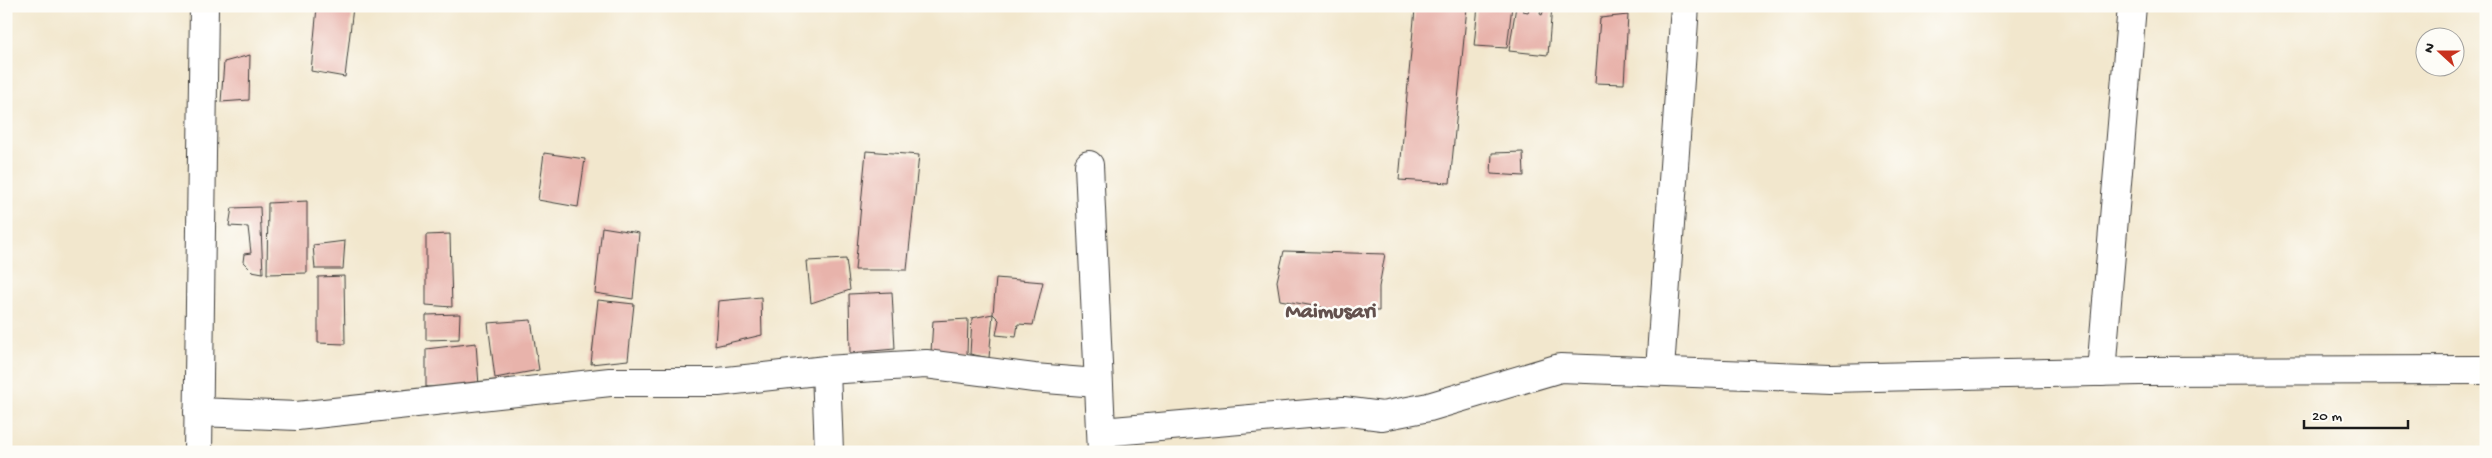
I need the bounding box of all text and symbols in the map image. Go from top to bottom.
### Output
north arrow [2414,28,2464,78]
text: N [2421,41,2440,56]
district label: Maimusari [1285,300,1377,326]
scale bar [2304,398,2408,430]
text: 20 m [2312,408,2342,426]

